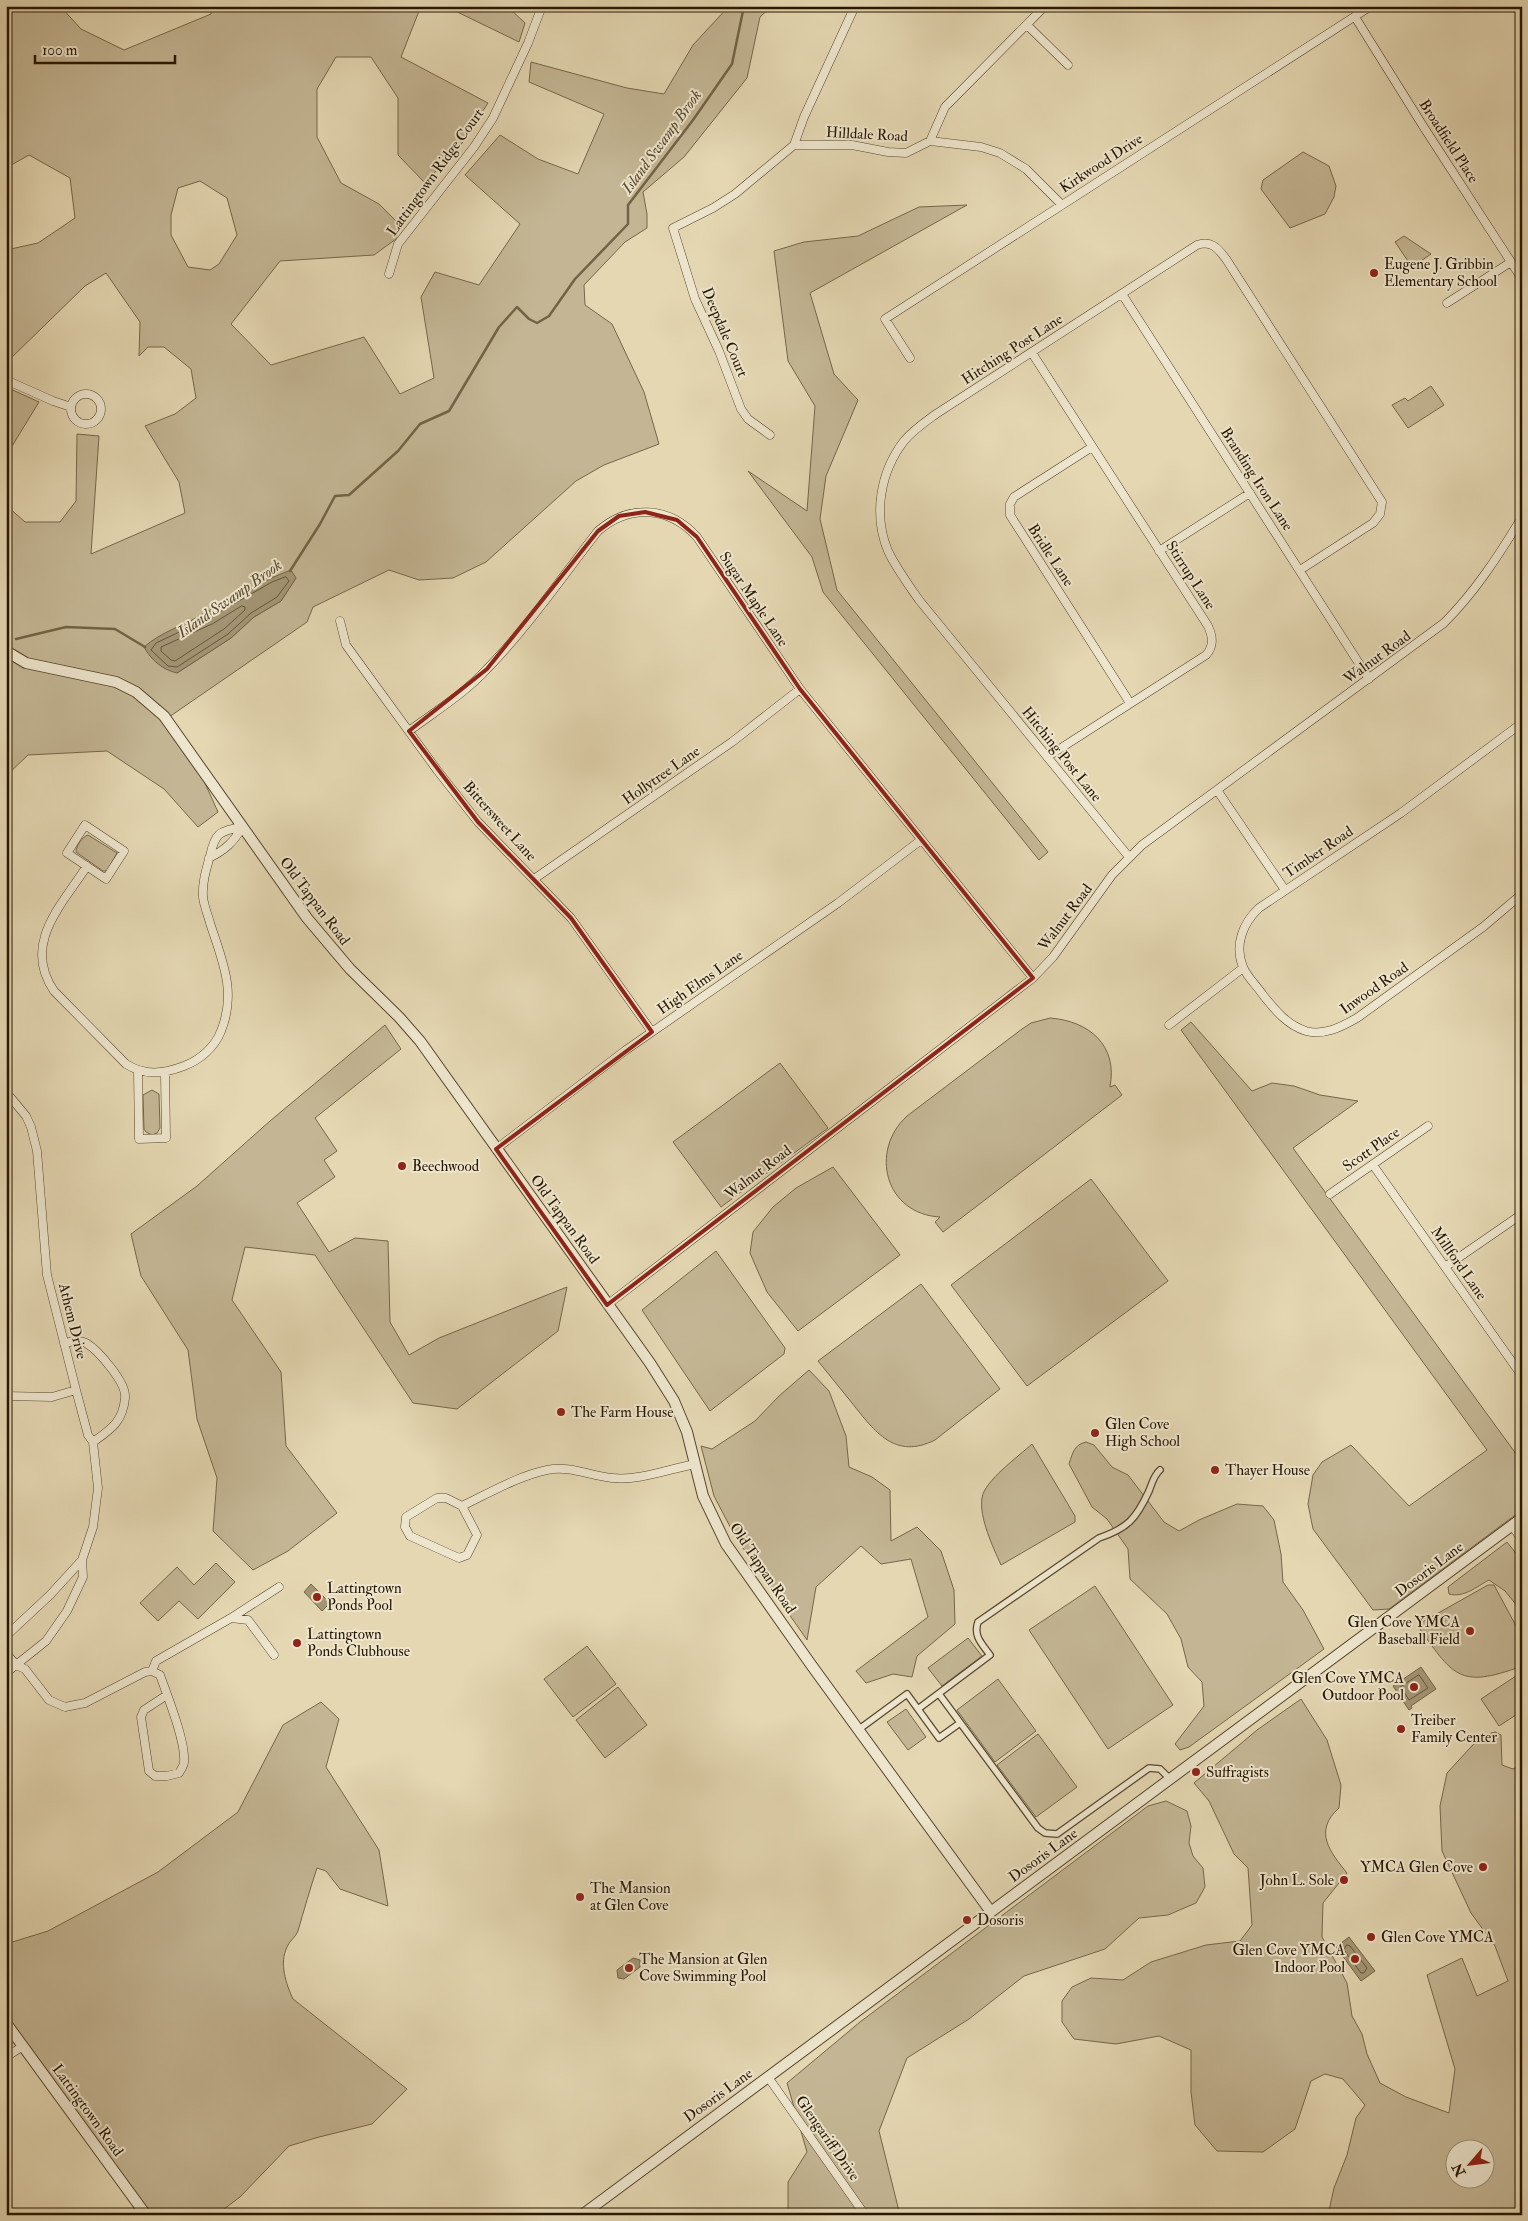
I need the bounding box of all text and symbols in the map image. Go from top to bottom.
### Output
scale bar [35,32,175,64]
text: 100 m [42,41,78,60]
water label: Island Swamp Brook [617,86,706,198]
street label: Broadfield Place [1414,96,1483,187]
street label: Lattingtown Ridge Court [383,105,488,240]
street label: Hilldale Road [826,123,909,146]
street label: Kirkwood Drive [1056,129,1147,197]
place label: Eugene J. Gribbin Elementary School [1384,255,1497,291]
marker: Eugene J. Gribbin Elementary School [1368,267,1380,279]
street label: Deepdale Court [696,285,752,380]
street label: Hitching Post Lane [958,310,1066,389]
street label: Branding Iron Lane [1216,424,1297,535]
street label: Bridle Lane [1023,520,1078,590]
street label: Stirrup Lane [1161,537,1220,614]
street label: Sugar Maple Lane [714,548,792,651]
water label: Island Swamp Brook [173,555,286,643]
street label: Walnut Road [1339,626,1415,689]
street label: Hitching Post Lane [1017,703,1106,806]
street label: Hollytree Lane [619,742,704,809]
street label: Bittersweet Lane [459,777,541,865]
street label: Timber Road [1280,822,1357,883]
street label: Old Tappan Road [274,853,354,950]
street label: Walnut Road [1034,880,1097,955]
street label: High Elms Lane [654,946,747,1019]
street label: Inwood Road [1336,958,1413,1019]
street label: Scott Place [1339,1123,1404,1176]
street label: Walnut Road [720,1141,796,1204]
place label: Beechwood [412,1157,480,1176]
marker: Beechwood [396,1160,408,1172]
street label: Old Tappan Road [525,1171,604,1269]
street label: Millford Lane [1426,1223,1491,1304]
street label: Athem Drive [54,1280,91,1361]
place label: The Farm House [571,1403,673,1422]
marker: The Farm House [555,1406,567,1418]
place label: Glen Cove High School [1105,1415,1180,1451]
marker: Glen Cove High School [1089,1427,1101,1439]
place label: Thayer House [1225,1461,1310,1480]
marker: Thayer House [1209,1464,1221,1476]
street label: Old Tappan Road [724,1519,800,1618]
street label: Dosoris Lane [1391,1538,1467,1601]
place label: Lattingtown Ponds Pool [327,1579,402,1615]
marker: Lattingtown Ponds Pool [311,1591,323,1603]
place label: Glen Cove YMCA Baseball Field [1347,1613,1461,1649]
place label: Lattingtown Ponds Clubhouse [307,1625,410,1661]
marker: Glen Cove YMCA Baseball Field [1464,1625,1476,1637]
marker: Lattingtown Ponds Clubhouse [291,1637,303,1649]
place label: Glen Cove YMCA Outdoor Pool [1291,1669,1404,1705]
marker: Glen Cove YMCA Outdoor Pool [1408,1681,1420,1693]
place label: Treiber Family Center [1411,1711,1497,1747]
marker: Treiber Family Center [1395,1723,1407,1735]
place label: Suffragists [1206,1763,1269,1782]
marker: Suffragists [1190,1766,1202,1778]
street label: Dosoris Lane [1005,1824,1082,1887]
place label: YMCA Glen Cove [1360,1858,1473,1877]
marker: YMCA Glen Cove [1477,1861,1489,1873]
place label: John L. Sole [1259,1871,1334,1891]
marker: John L. Sole [1338,1874,1350,1886]
place label: The Mansion at Glen Cove [590,1879,671,1915]
marker: The Mansion at Glen Cove [574,1891,586,1903]
place label: Dosoris [977,1911,1024,1930]
marker: Dosoris [961,1914,973,1926]
place label: Glen Cove YMCA [1381,1928,1494,1947]
marker: Glen Cove YMCA [1365,1931,1377,1943]
place label: Glen Cove YMCA Indoor Pool [1232,1941,1345,1977]
place label: The Mansion at Glen Cove Swimming Pool [639,1950,768,1986]
marker: Glen Cove YMCA Indoor Pool [1349,1953,1361,1965]
marker: The Mansion at Glen Cove Swimming Pool [623,1962,635,1974]
street label: Lattingtown Road [48,2060,128,2161]
street label: Dosoris Lane [680,2064,757,2127]
street label: Glengariff Drive [791,2092,864,2185]
north arrow [1446,2138,1496,2188]
text: N [1448,2160,1470,2180]

